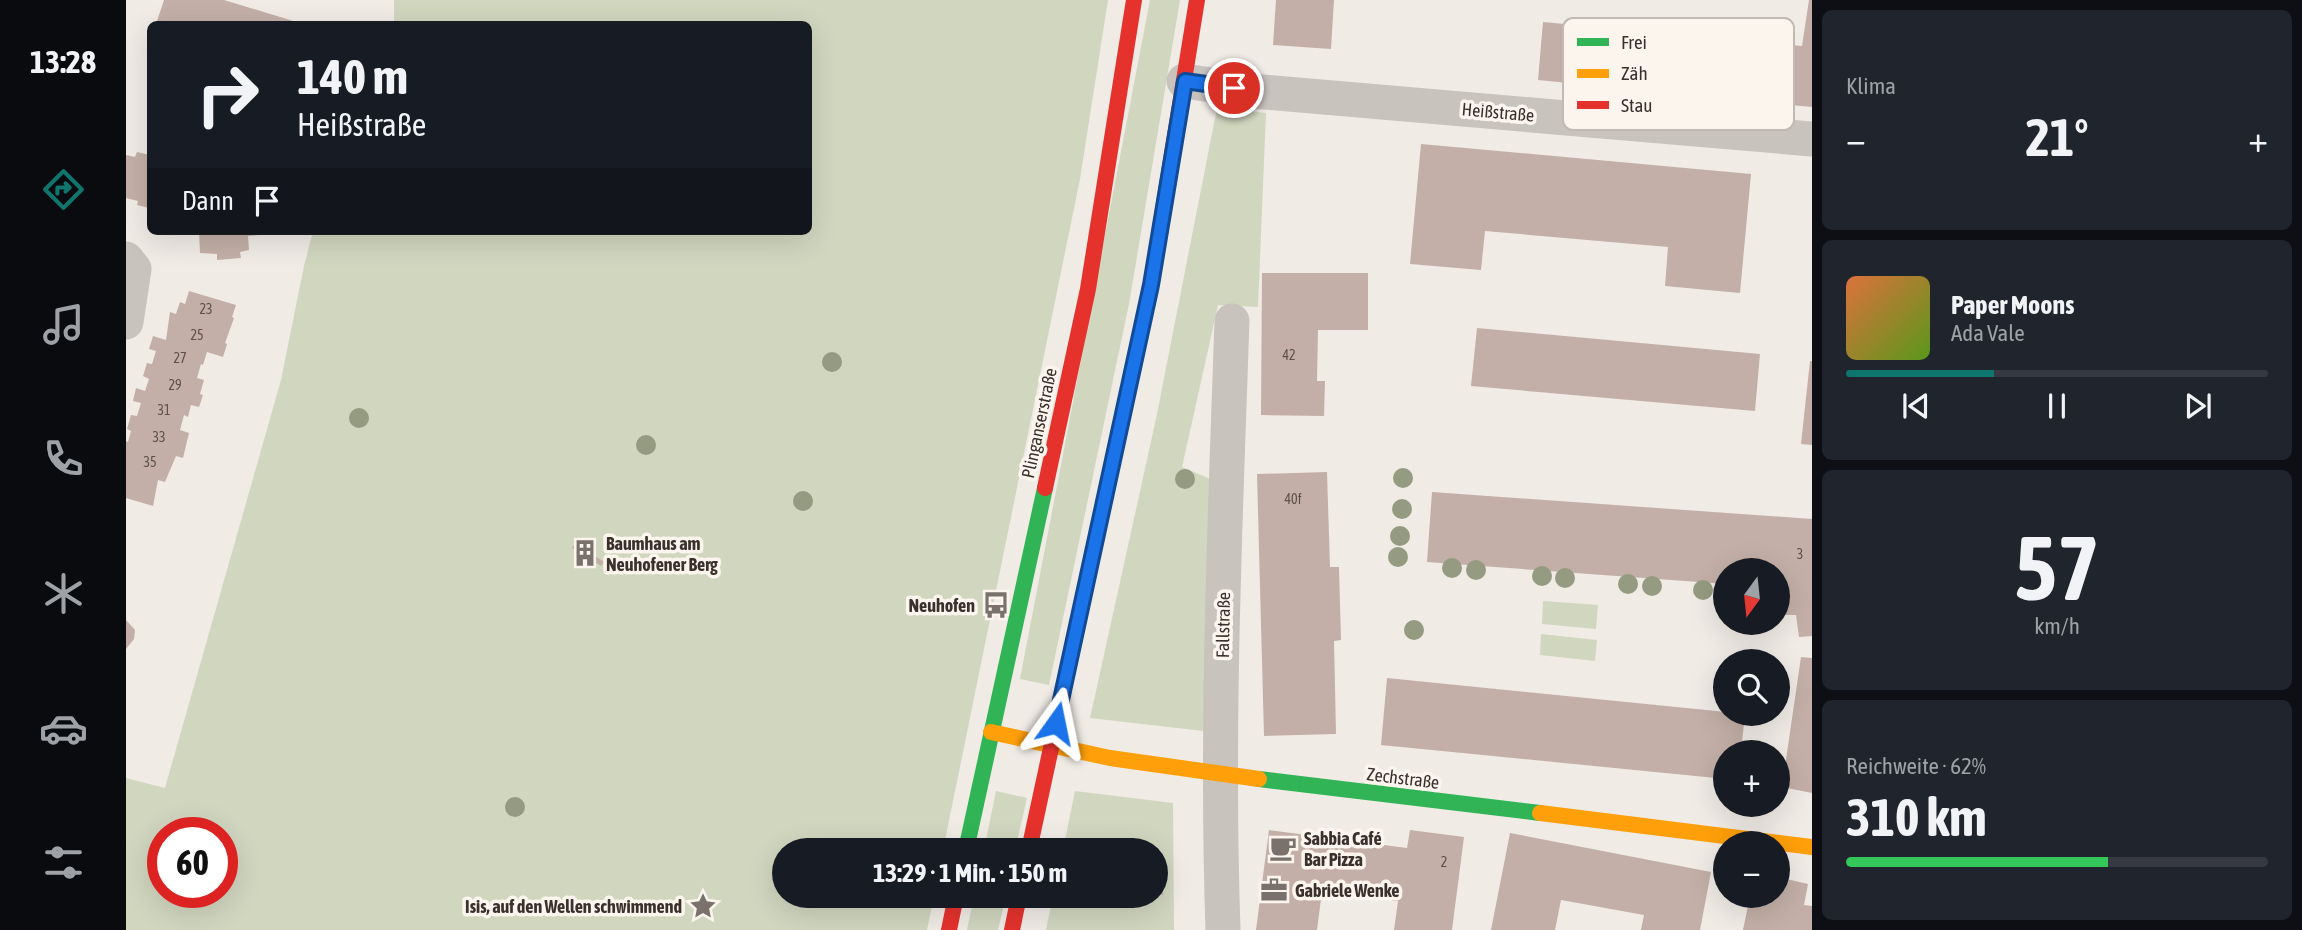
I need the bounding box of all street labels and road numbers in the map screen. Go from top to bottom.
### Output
street label: Heißstraße [1461,98,1535,126]
street label: Plinganserstraße [1017,366,1061,480]
street label: Fallstraße [1212,592,1234,658]
street label: Zechstraße [1365,763,1441,793]

